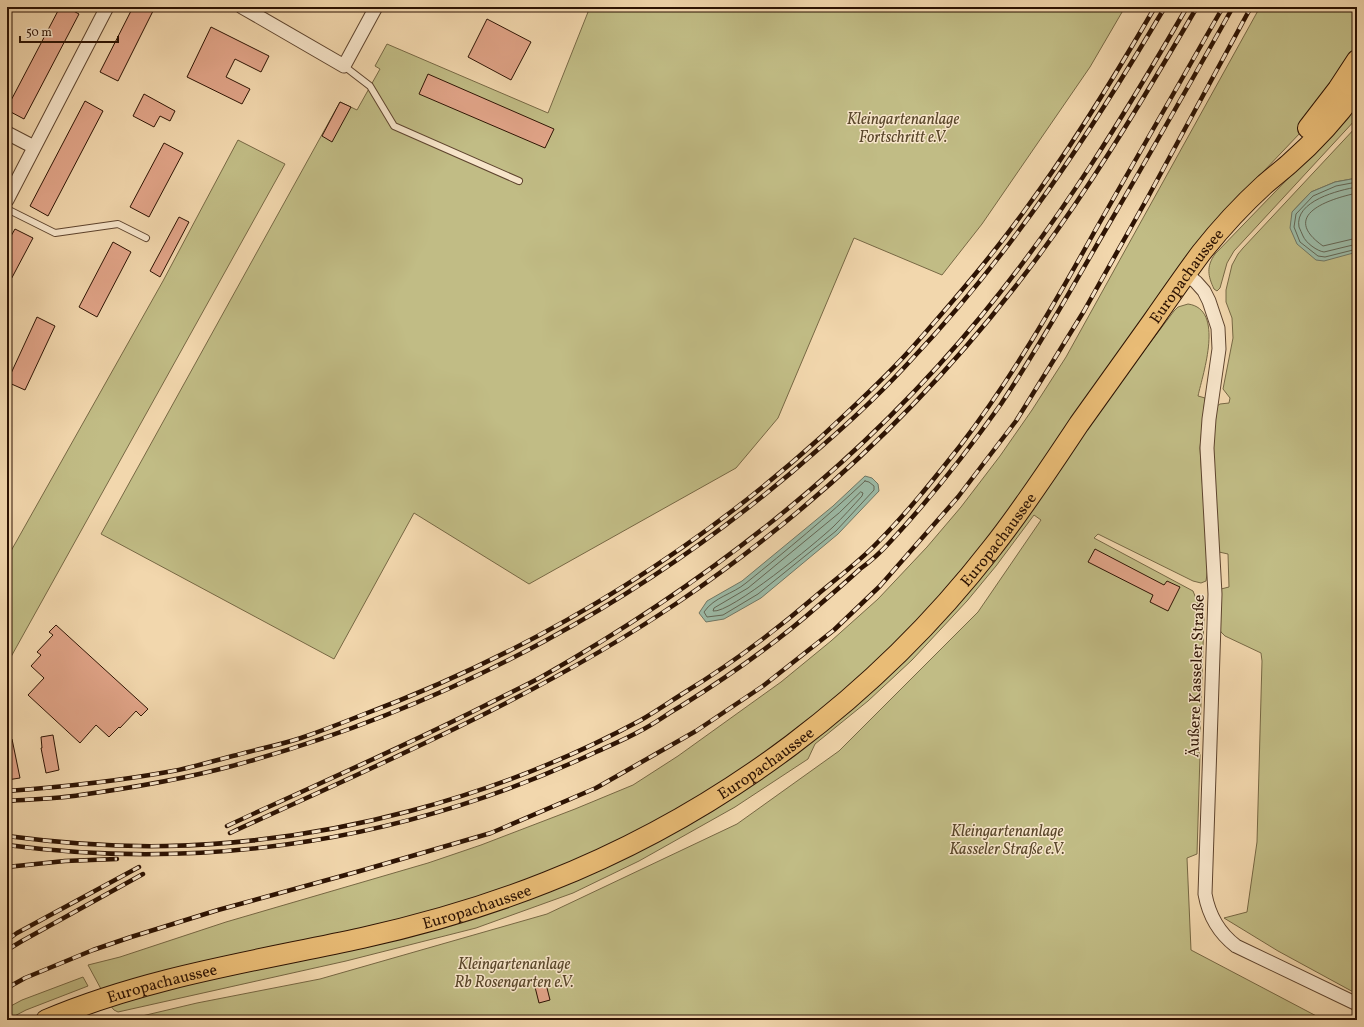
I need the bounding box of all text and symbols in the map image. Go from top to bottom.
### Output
scale bar [20,18,118,44]
text: 50 m [26,25,52,41]
park label: Kleingartenanlage Fortschritt e.V. [847,109,959,149]
street label: Europachaussee [1145,224,1230,329]
street label: Europachaussee [956,489,1042,592]
street label: Äußere Kasseler Straße [1183,594,1211,758]
street label: Europachaussee [714,723,819,806]
park label: Kleingartenanlage Kasseler Straße e.V. [949,821,1065,861]
street label: Europachaussee [420,880,535,936]
park label: Kleingartenanlage Rb Rosengarten e.V. [454,954,574,994]
street label: Europachaussee [105,959,220,1010]

